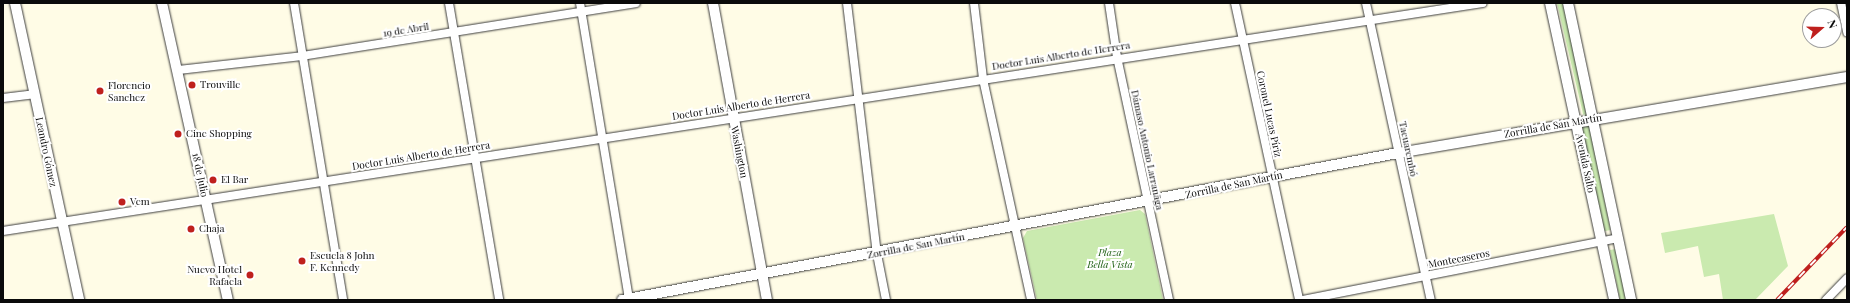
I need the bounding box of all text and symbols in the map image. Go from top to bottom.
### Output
north arrow [1802,8,1842,48]
text: N [1824,18,1841,30]
street label: 19 de Abril [382,20,430,40]
street label: Doctor Luis Alberto de Herrera [991,39,1131,73]
street label: Coronel Lucas Píriz [1254,70,1284,158]
place label: Florencio Sanchez [108,79,150,102]
place label: Trouville [200,79,240,91]
marker: Trouville [187,80,197,90]
marker: Florencio Sanchez [95,86,105,96]
street label: Doctor Luis Alberto de Herrera [671,89,811,123]
street label: Dámaso Antonio Larranãga [1128,89,1166,211]
street label: Zorrilla de San Martín [1503,111,1603,141]
street label: Leandro Gómez [33,116,59,188]
street label: Tacuarembó [1396,120,1420,178]
street label: Washington [728,125,750,179]
place label: Cine Shopping [186,128,252,140]
marker: Cine Shopping [173,129,183,139]
street label: Avenida Salto [1573,132,1597,194]
street label: Doctor Luis Alberto de Herrera [351,139,491,173]
street label: 18 de Julio [189,152,211,198]
street label: Zorrilla de San Martín [1184,169,1284,201]
place label: El Bar [221,174,248,186]
marker: El Bar [208,175,218,185]
place label: Vem [130,196,150,208]
marker: Vem [117,197,127,207]
place label: Chaja [199,223,224,235]
marker: Chaja [186,224,196,234]
street label: Zorrilla de San Martín [866,231,966,261]
park label: Plaza Bella Vista [1087,246,1133,270]
street label: Montecaseros [1427,247,1491,271]
place label: Escuela 8 John F. Kennedy [310,249,375,272]
marker: Escuela 8 John F. Kennedy [297,256,307,266]
place label: Nuevo Hotel Rafaela [187,263,242,286]
marker: Nuevo Hotel Rafaela [245,270,255,280]

